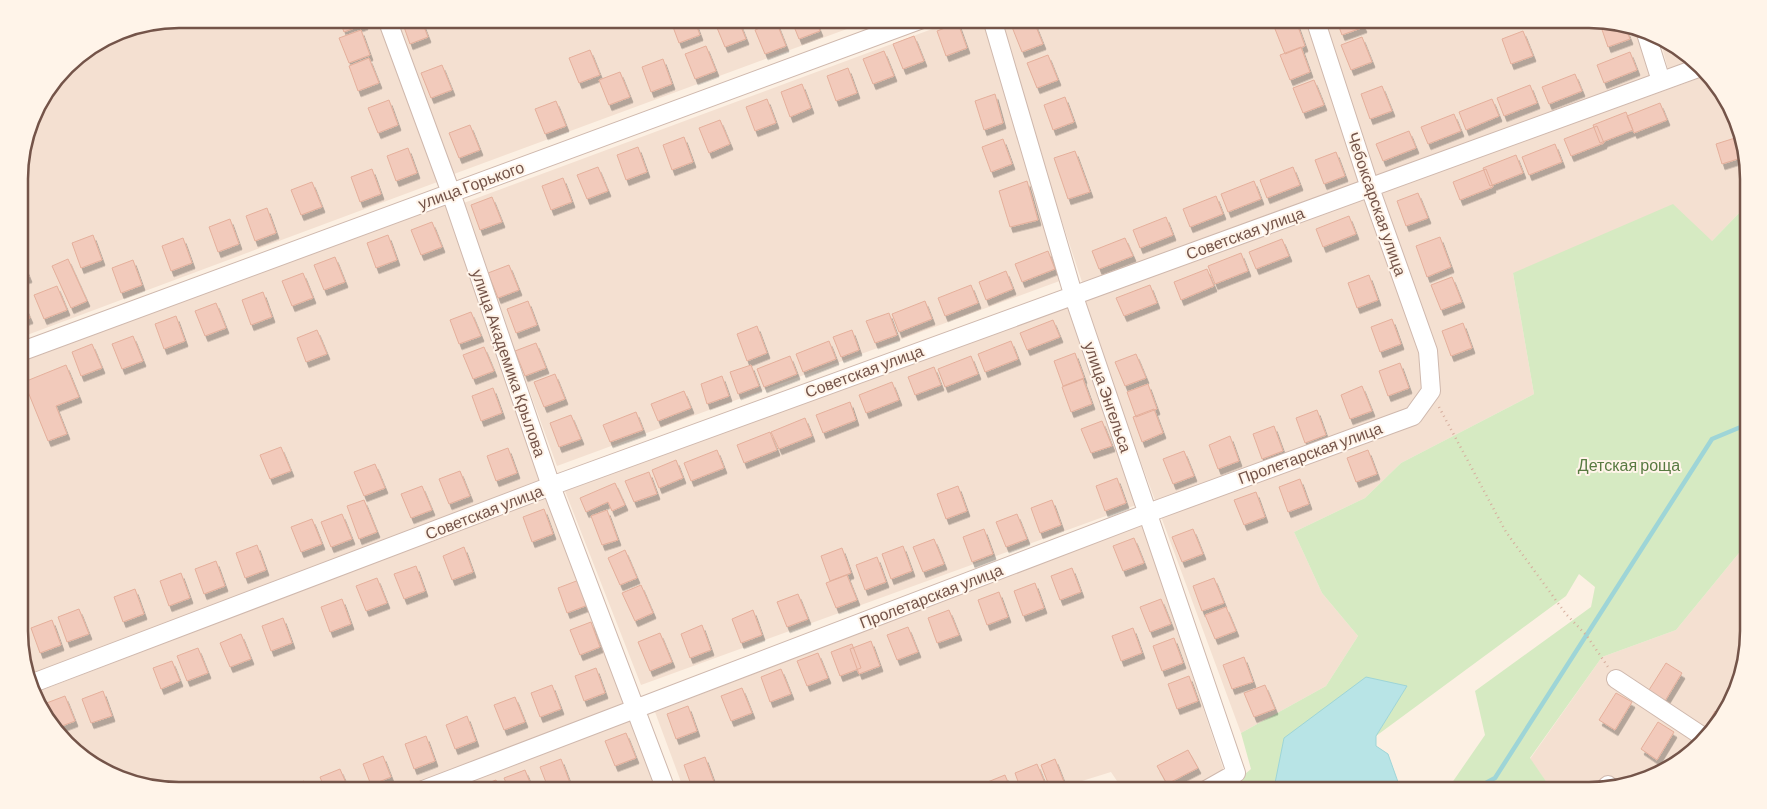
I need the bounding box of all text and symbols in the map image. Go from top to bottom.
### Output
street label: Чебоксарская улица [1344,130,1411,278]
street label: улица Горького [415,157,526,213]
street label: Советская улица [1183,202,1307,263]
street label: улица Академика Крылова [468,267,551,459]
street label: улица Энгельса [1081,339,1136,455]
street label: Советская улица [802,340,926,401]
street label: Пролетарская улица [1235,418,1384,487]
park label: Детская роща [1578,455,1680,474]
street label: Советская улица [422,480,545,543]
street label: Пролетарская улица [857,559,1005,632]

